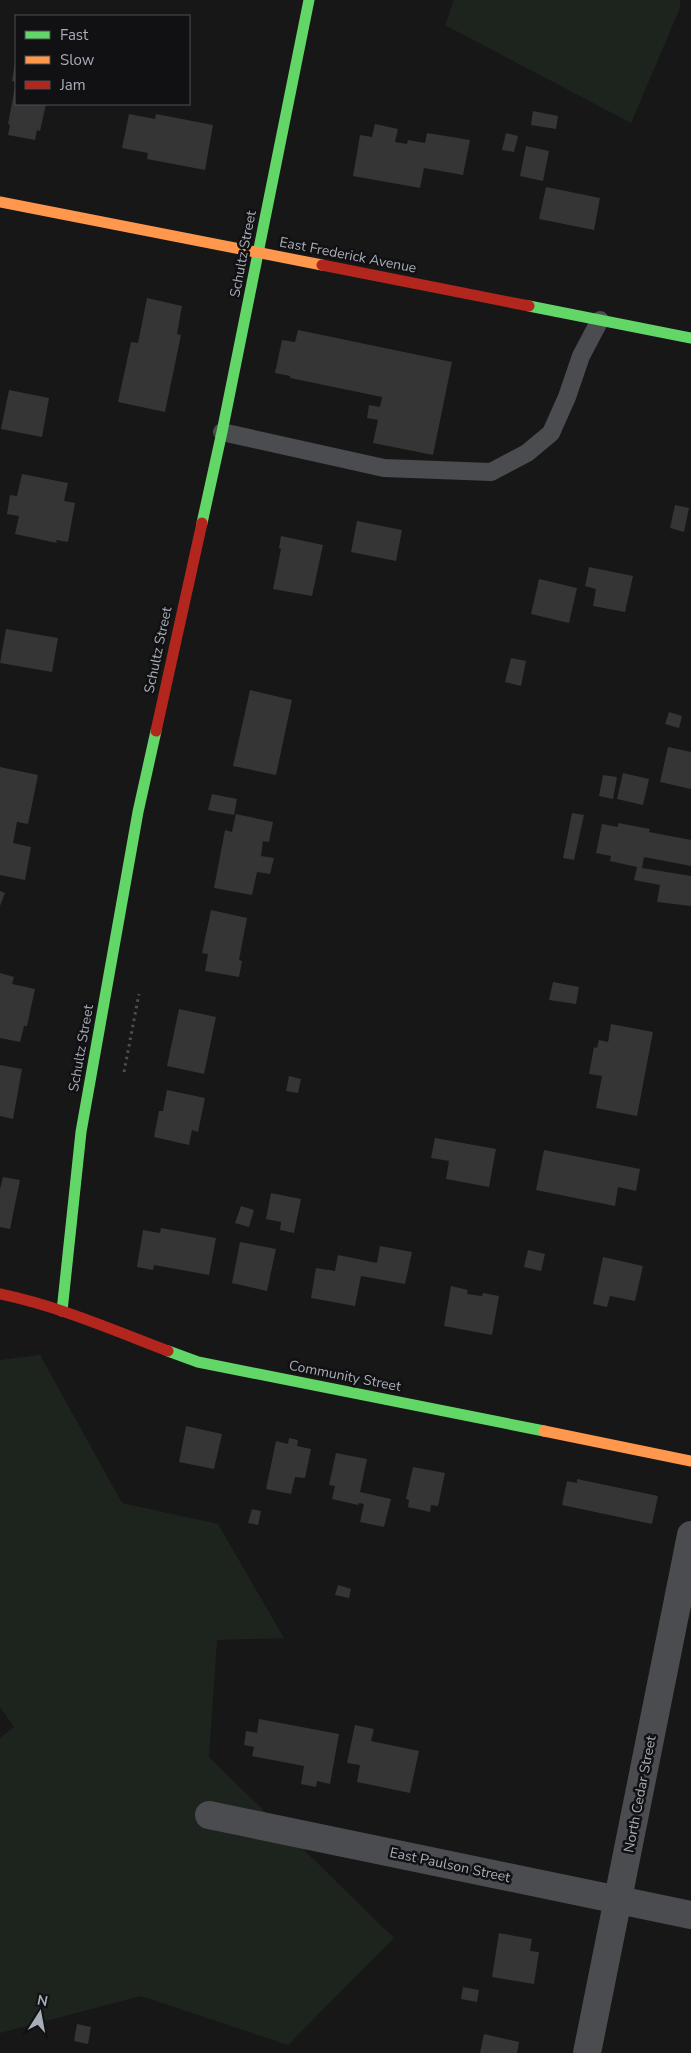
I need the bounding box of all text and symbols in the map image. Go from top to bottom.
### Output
legend [15,15,190,105]
text: Fast [60,25,89,45]
text: Slow [60,50,95,70]
text: Jam [59,75,86,95]
street label: Schultz Street [225,209,261,299]
street label: East Frederick Avenue [278,232,418,278]
street label: Schultz Street [140,605,176,695]
street label: Schultz Street [64,1003,98,1093]
street label: Community Street [287,1356,403,1396]
street label: North Cedar Street [619,1734,661,1854]
street label: East Paulson Street [388,1843,512,1887]
north arrow [15,1988,65,2038]
text: N [35,1990,49,2011]

